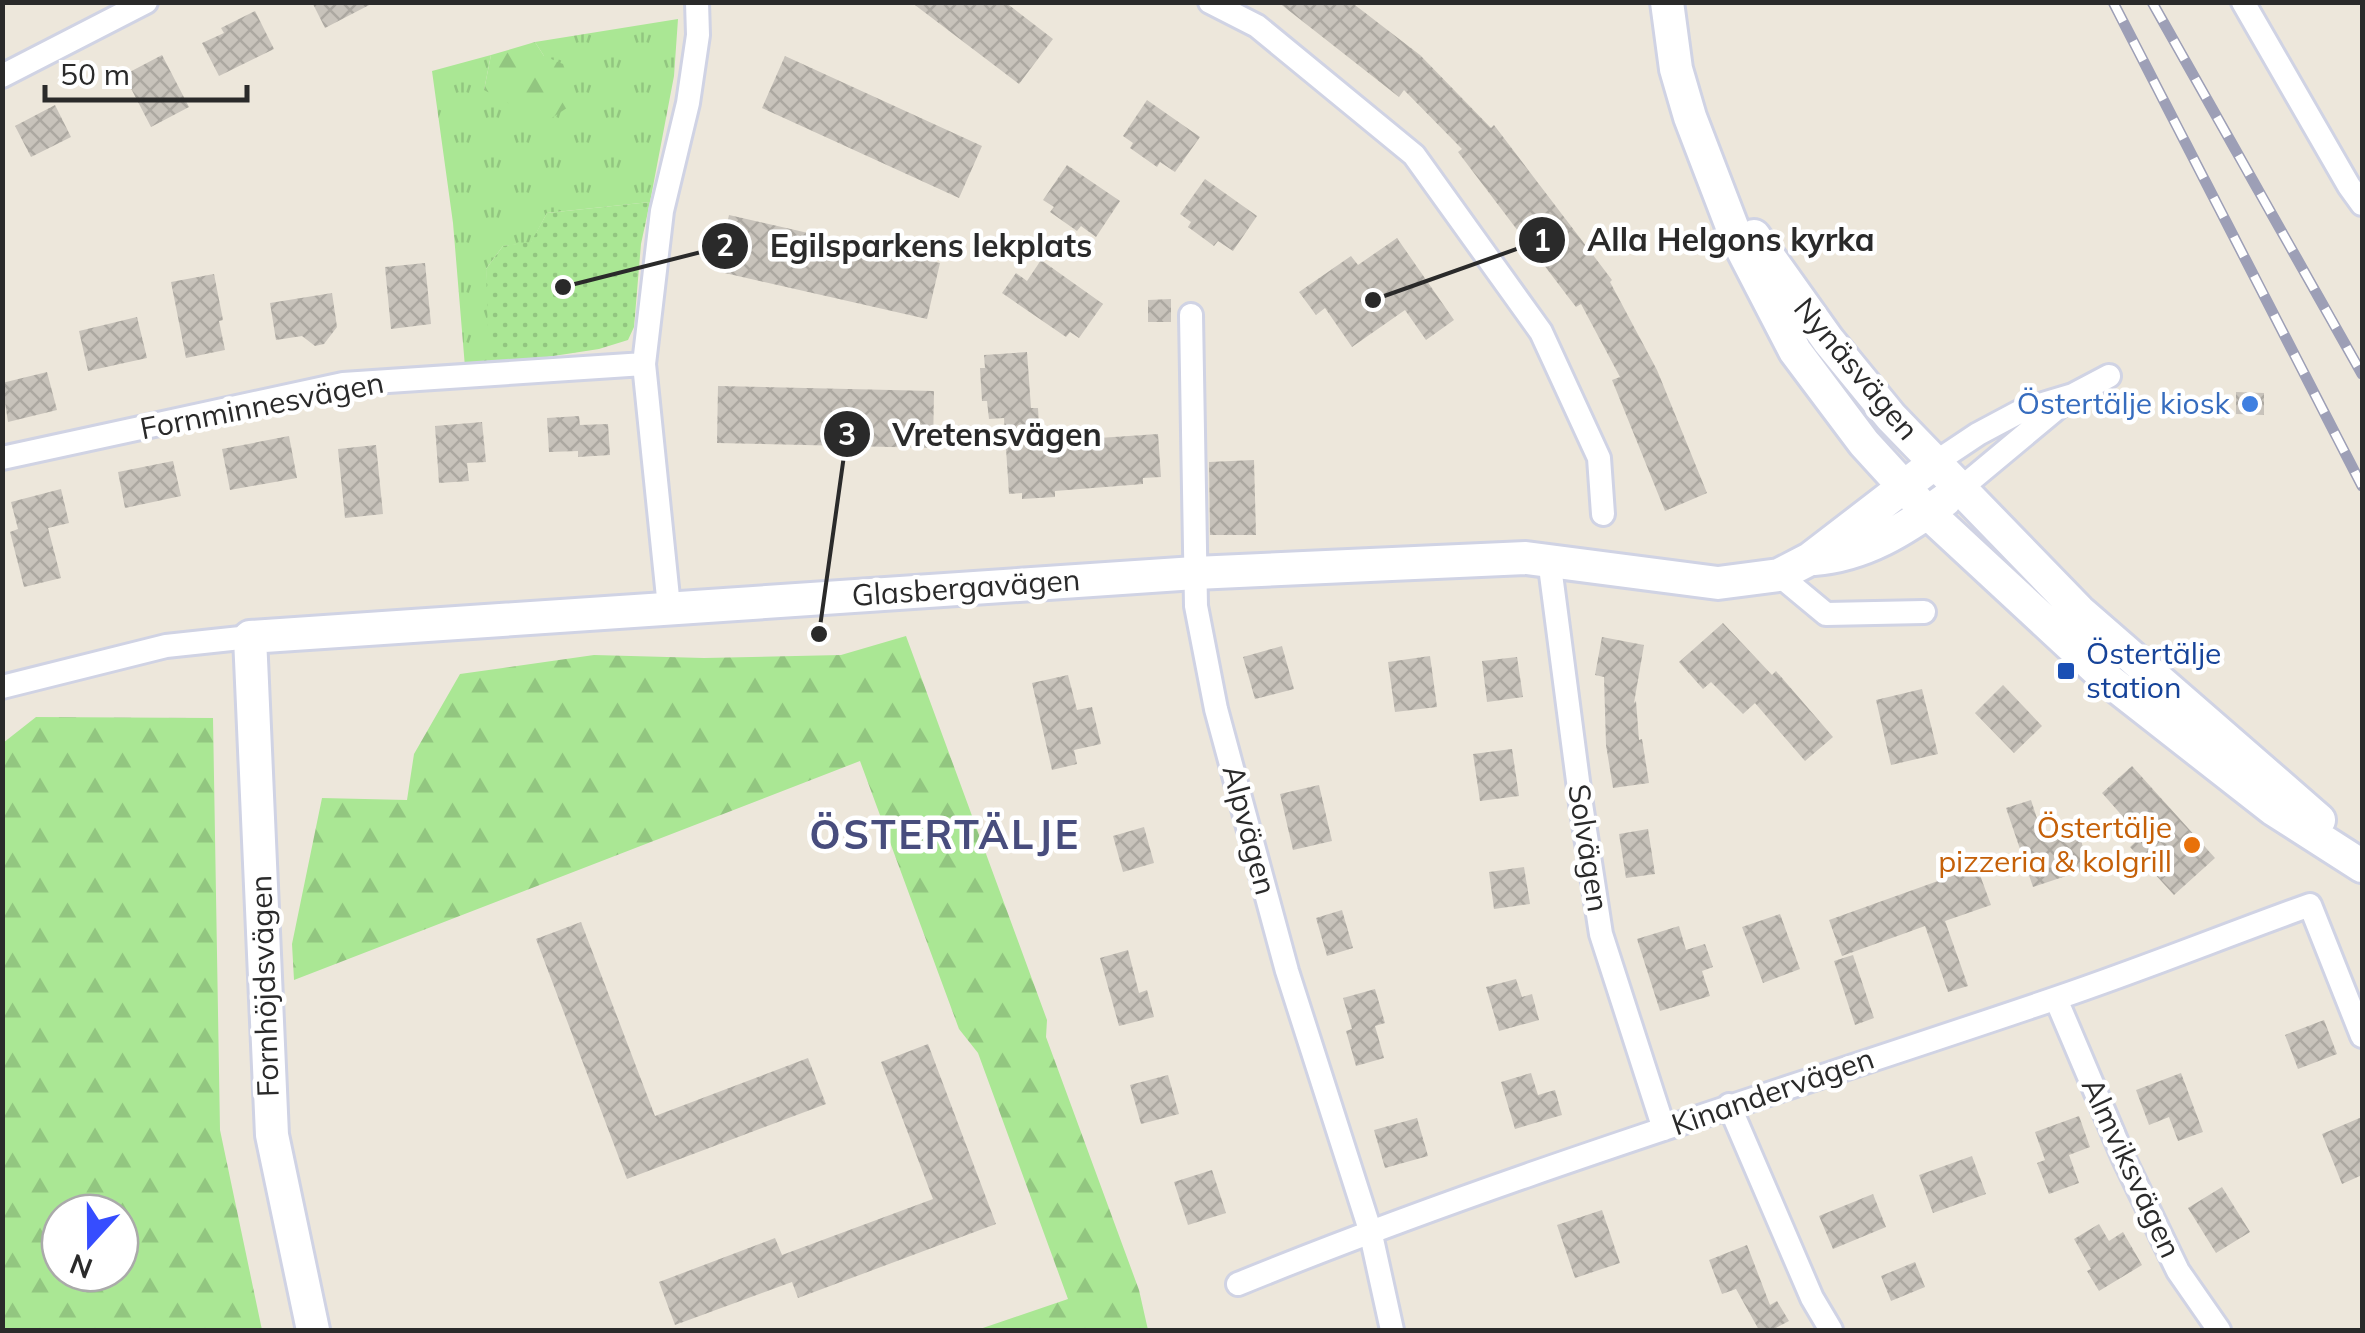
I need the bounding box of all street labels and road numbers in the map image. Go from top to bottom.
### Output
street label: Nynäsvägen [1786,289,1927,447]
street label: Fornminnesvägen [137,363,387,447]
street label: Glasbergavägen [850,560,1081,614]
street label: Alpvägen [1214,761,1286,899]
street label: Solvägen [1560,781,1618,914]
street label: Fornhöjdsvägen [241,874,287,1098]
street label: Kinandervägen [1667,1039,1879,1143]
street label: Almviksvägen [2074,1072,2190,1264]

